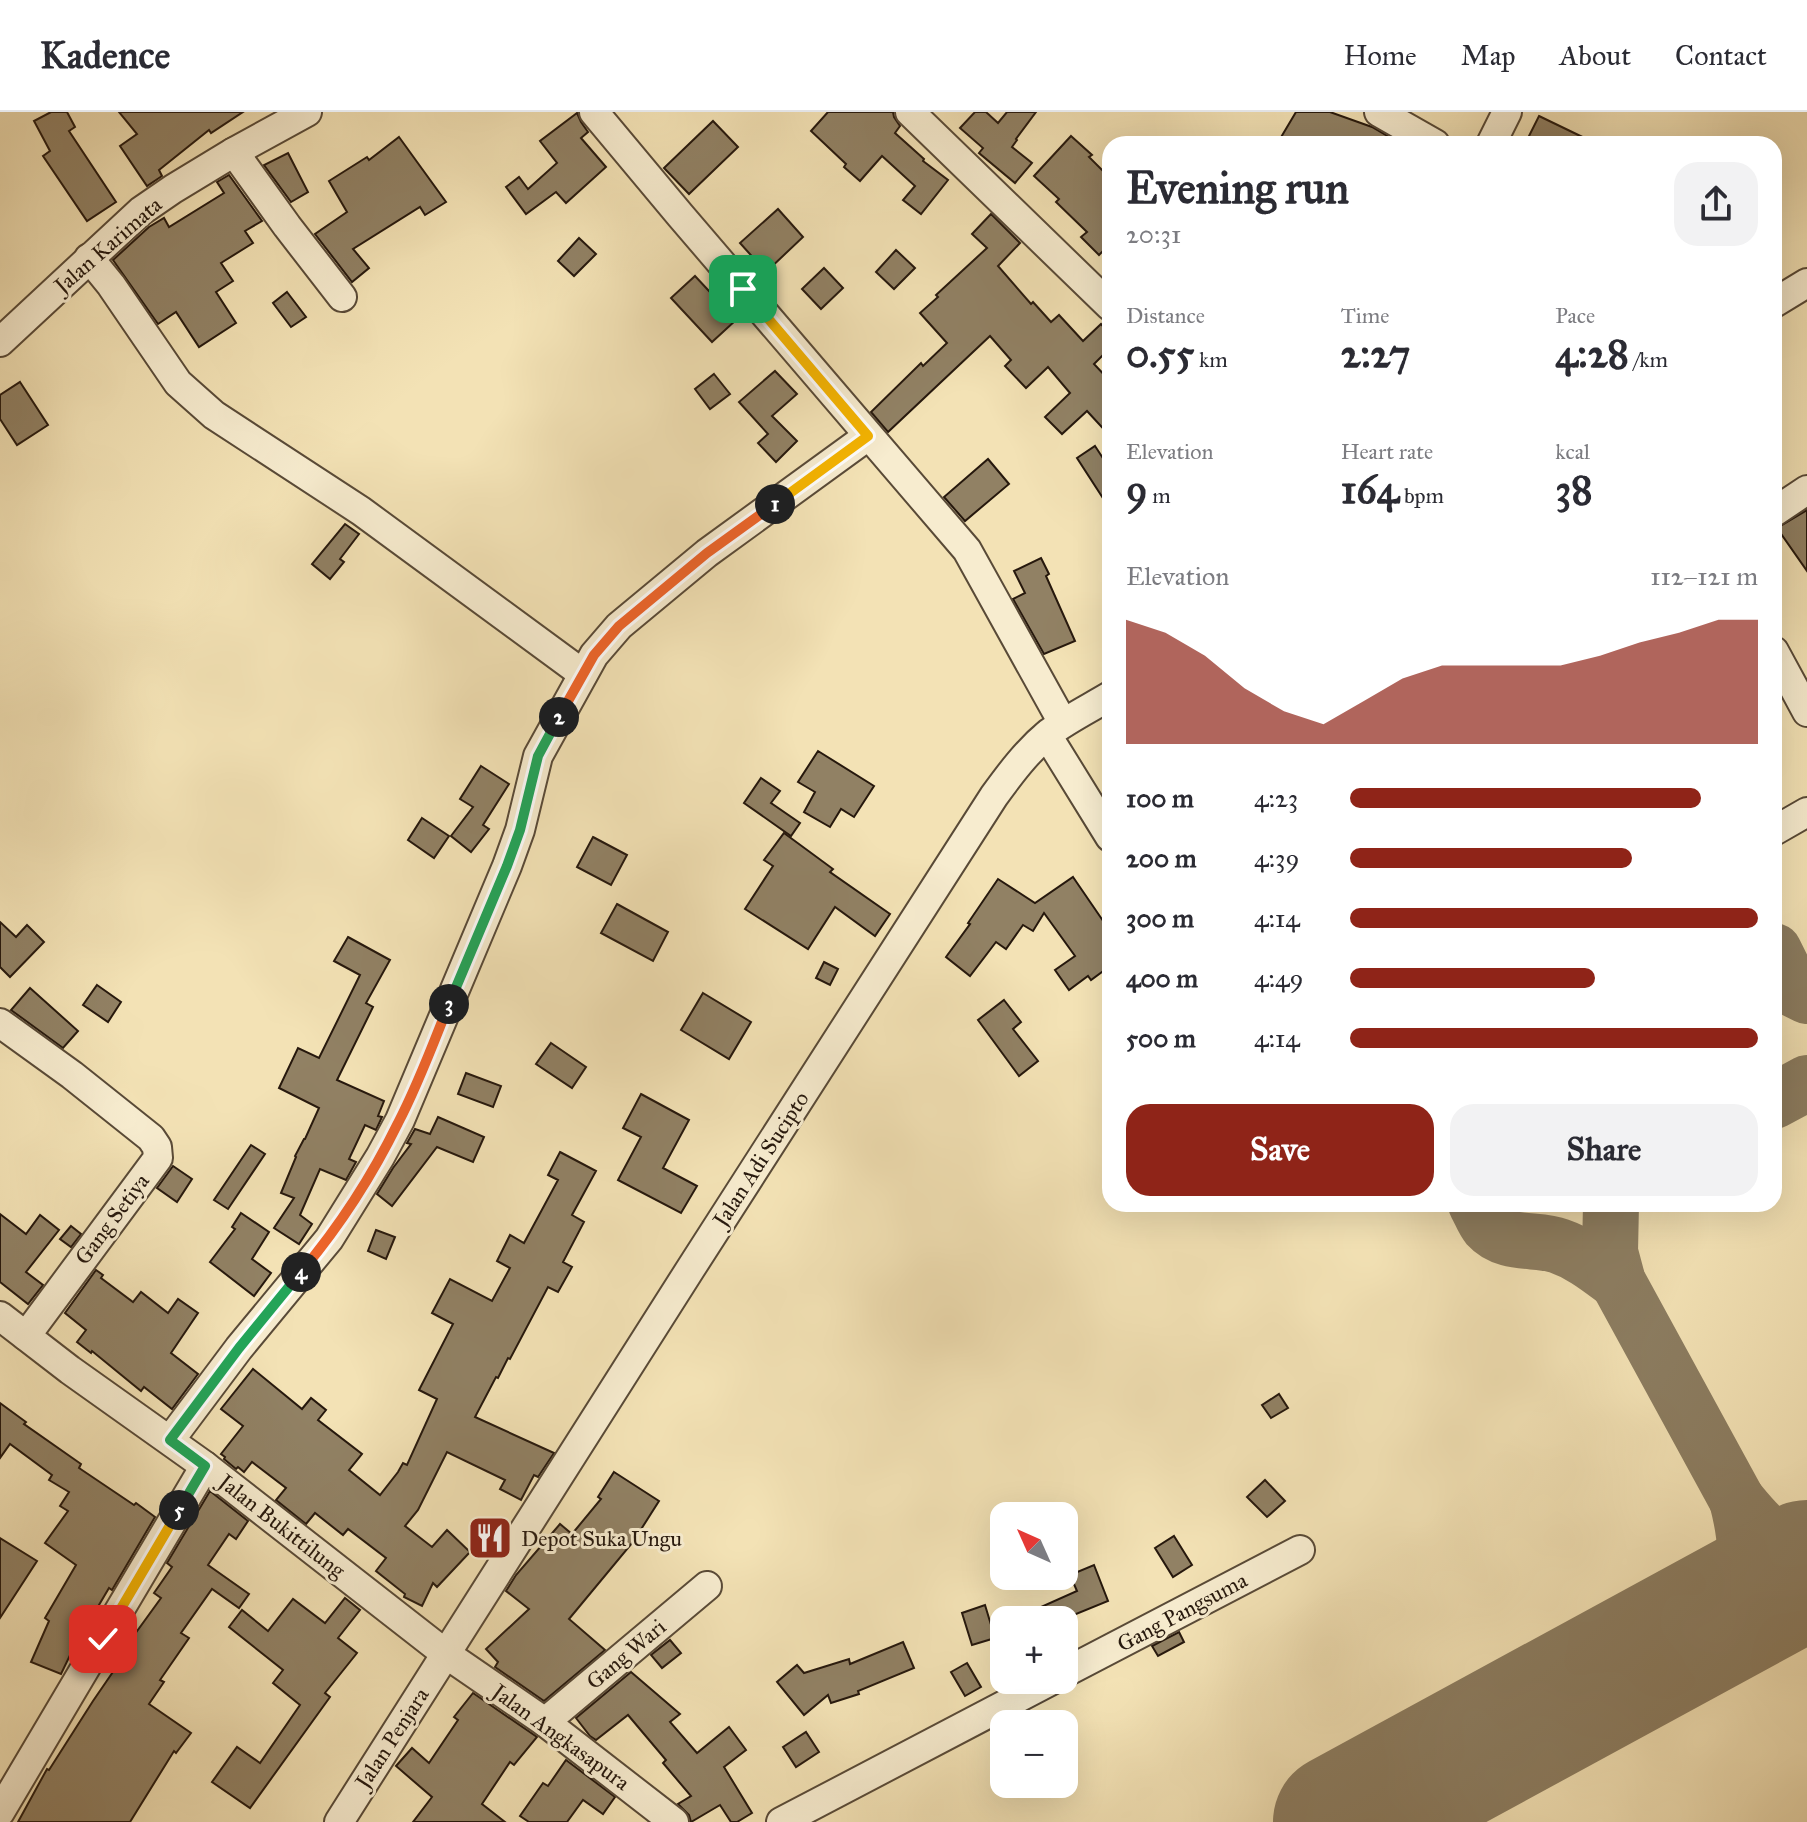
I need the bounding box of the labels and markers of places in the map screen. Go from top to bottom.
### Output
pin [709,255,777,323]
pin: 1 [755,484,795,524]
pin: 2 [539,697,579,737]
pin: 3 [429,984,469,1024]
pin: 4 [281,1252,321,1292]
pin: 5 [159,1490,199,1530]
restaurant icon: Depot Suka Ungu [466,1514,514,1562]
place label: Depot Suka Ungu [521,1525,682,1552]
pin [69,1605,137,1673]

